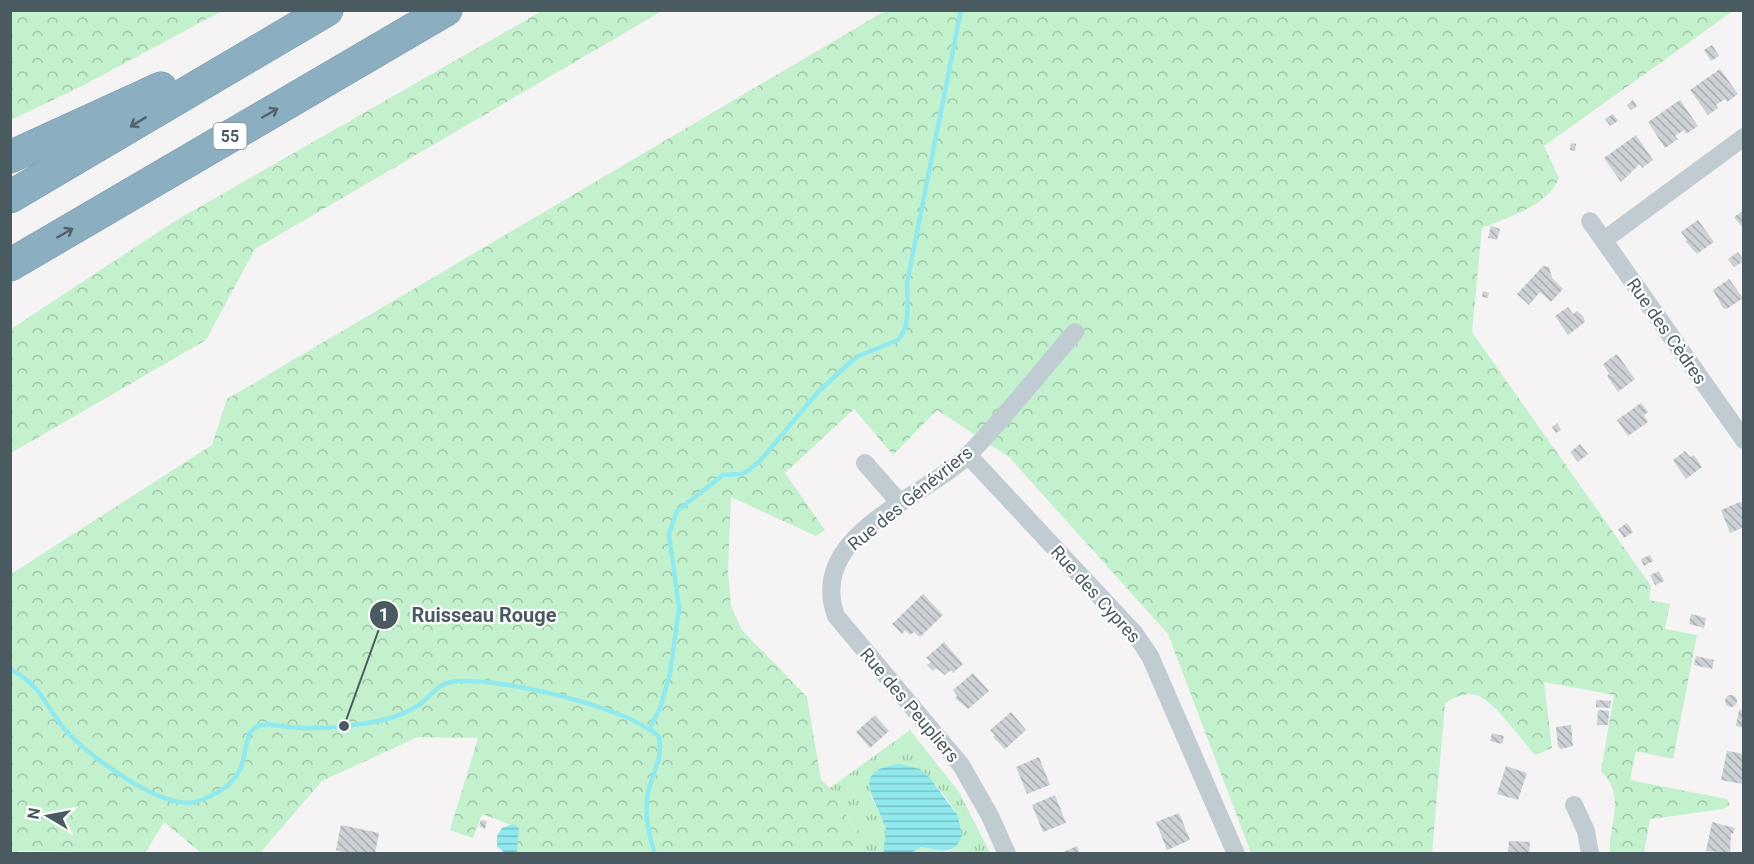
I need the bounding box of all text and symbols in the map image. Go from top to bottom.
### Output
one-way arrow [260,107,278,118]
one-way arrow [129,117,147,128]
road number: 55 [214,123,246,149]
one-way arrow [56,227,73,239]
street label: Rue des Cèdres [1623,274,1711,388]
street label: Rue des Génévriers [844,441,976,555]
street label: Rue des Cypres [1047,541,1145,647]
callout: Ruisseau Rouge [369,596,568,634]
text: Ruisseau Rouge [411,603,557,627]
text: 1 [379,604,389,625]
street label: Rue des Peupliers [856,643,964,767]
north arrow [18,786,78,846]
text: N [23,806,44,821]

